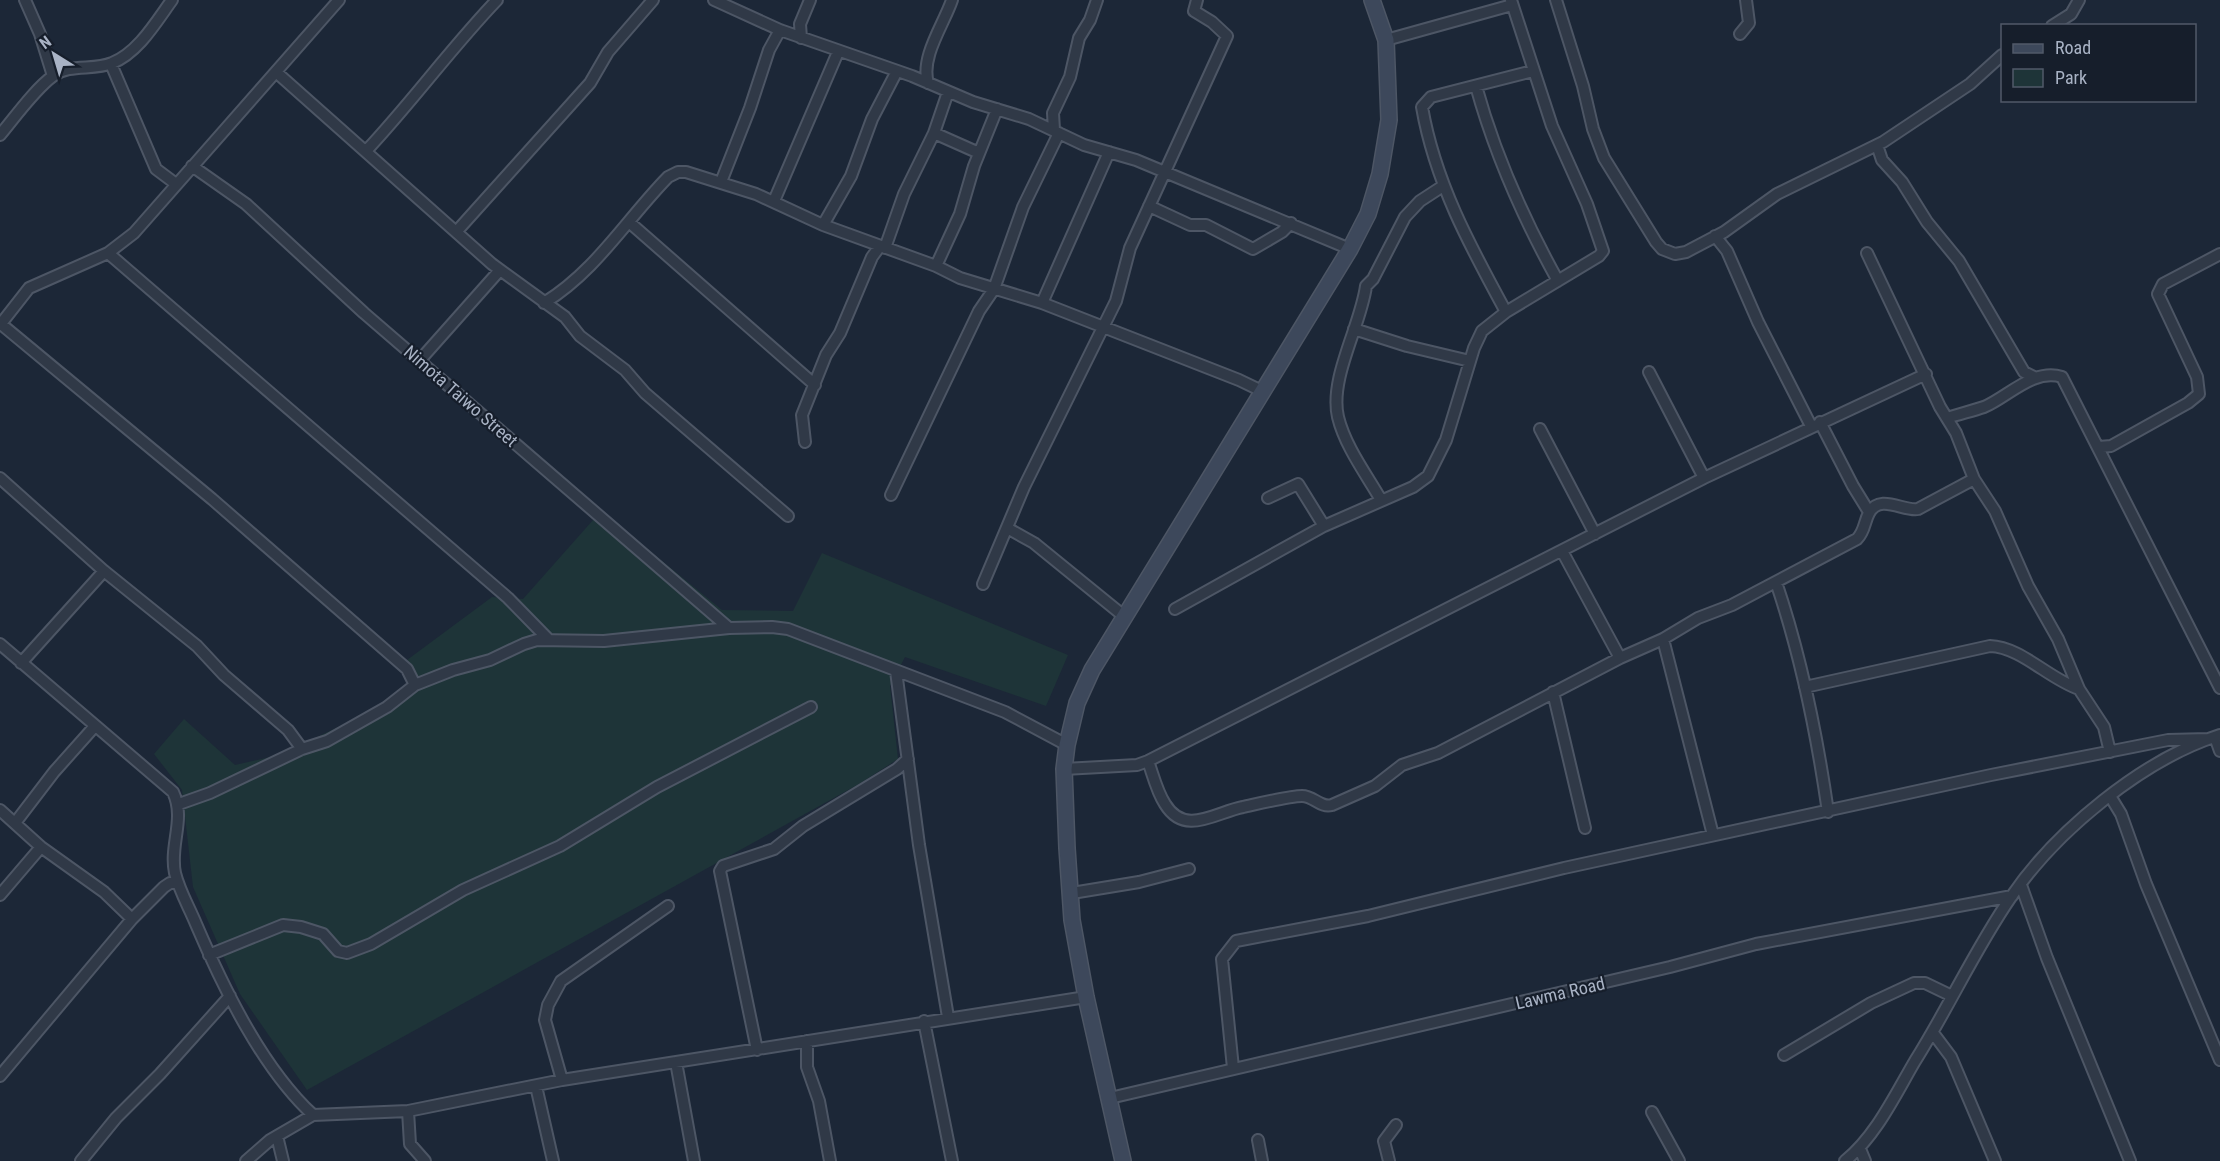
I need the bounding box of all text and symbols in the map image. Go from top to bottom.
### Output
north arrow [24,24,84,84]
legend [2001,24,2196,102]
text: N [36,32,55,53]
text: Road [2055,37,2091,58]
text: Park [2055,67,2087,88]
street label: Nimota Taiwo Street [400,341,522,451]
street label: Lawma Road [1513,972,1607,1014]

